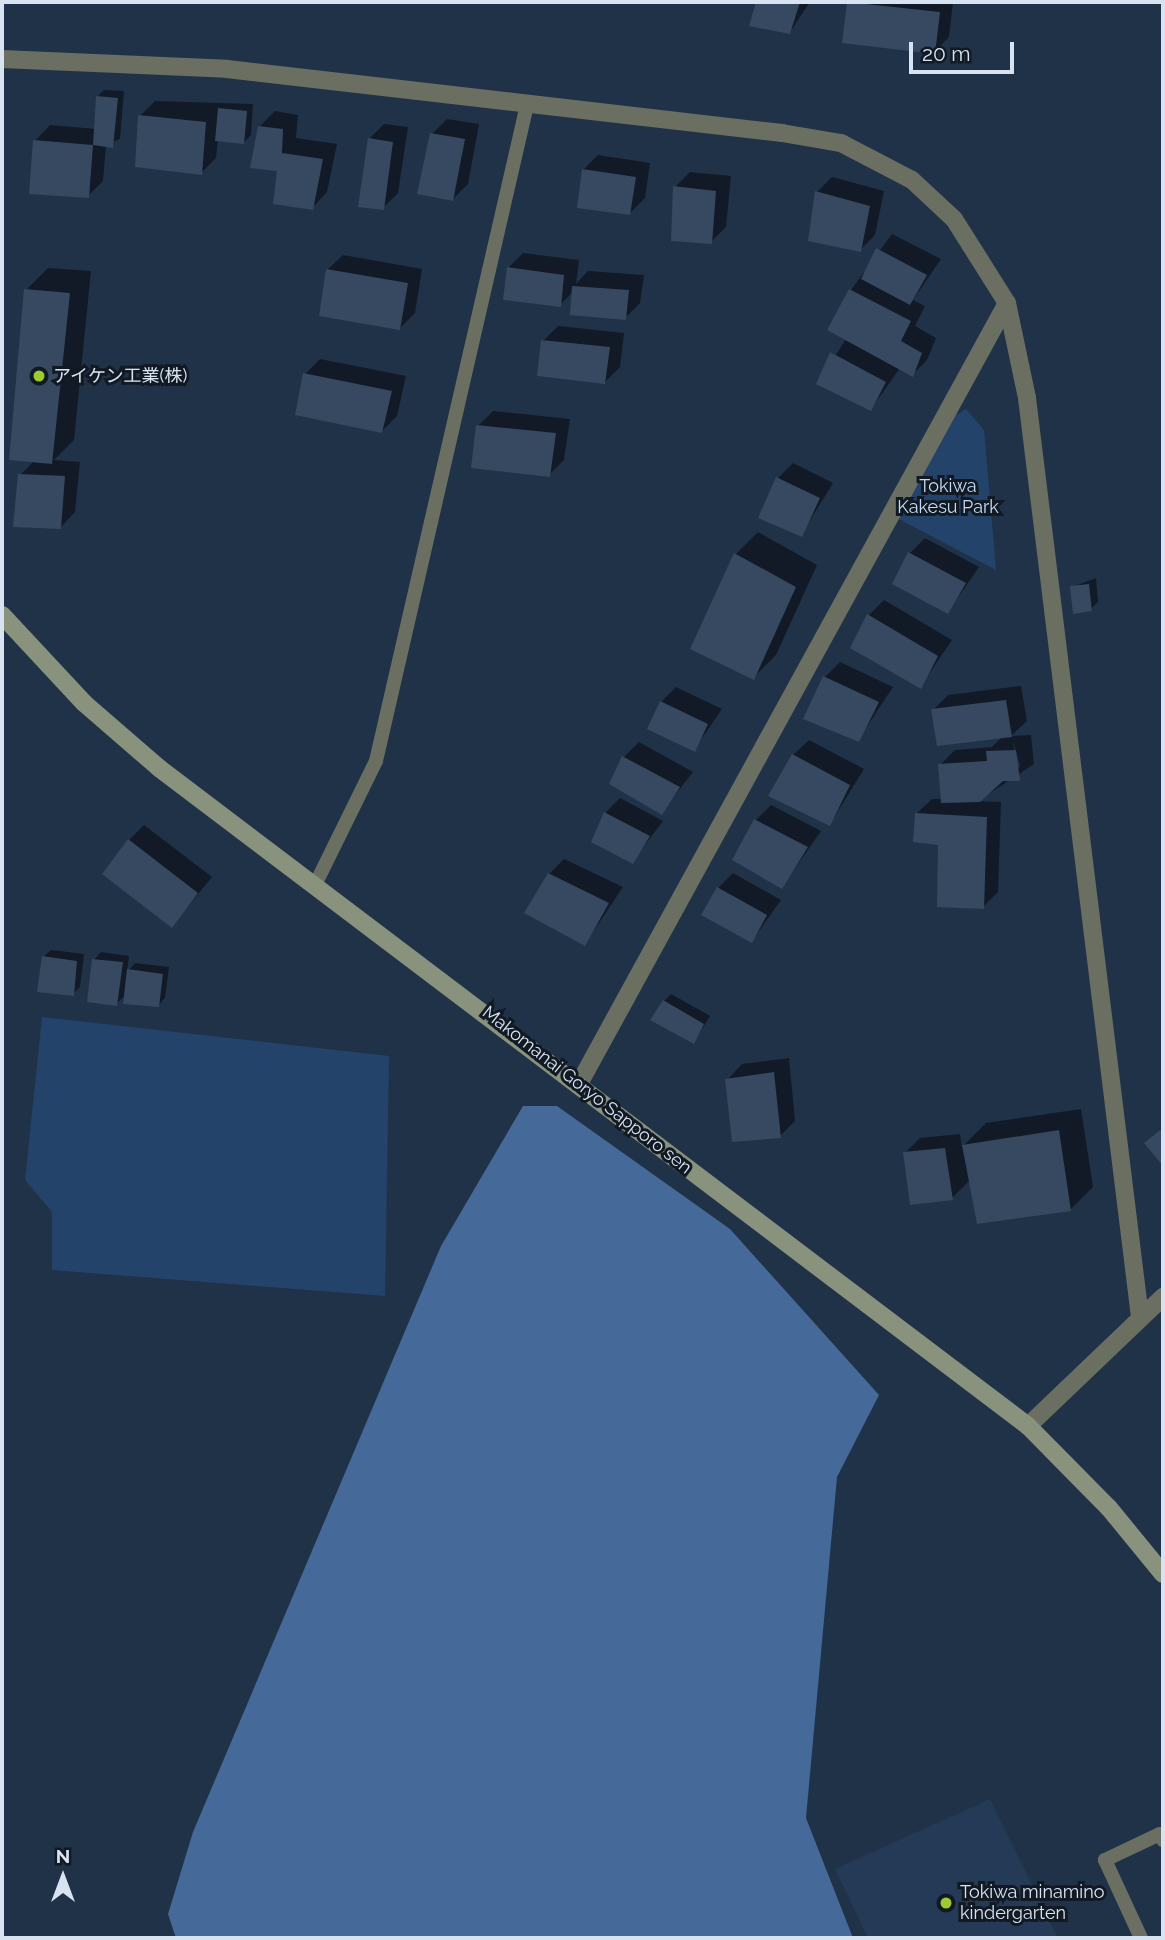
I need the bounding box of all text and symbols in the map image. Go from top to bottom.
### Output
scale bar [913,28,1018,72]
text: 20 m [922,41,970,66]
place label: アイケン工業(株) [53,365,189,387]
marker: アイケン工業(株) [31,368,47,384]
park label: Tokiwa Kakesu Park [897,476,999,518]
street label: Makomanai Goryo Sapporo sen [478,1002,696,1178]
north arrow [28,1842,98,1912]
text: N [56,1845,70,1867]
place label: Tokiwa minamino kindergarten [960,1882,1104,1924]
marker: Tokiwa minamino kindergarten [938,1895,954,1911]

